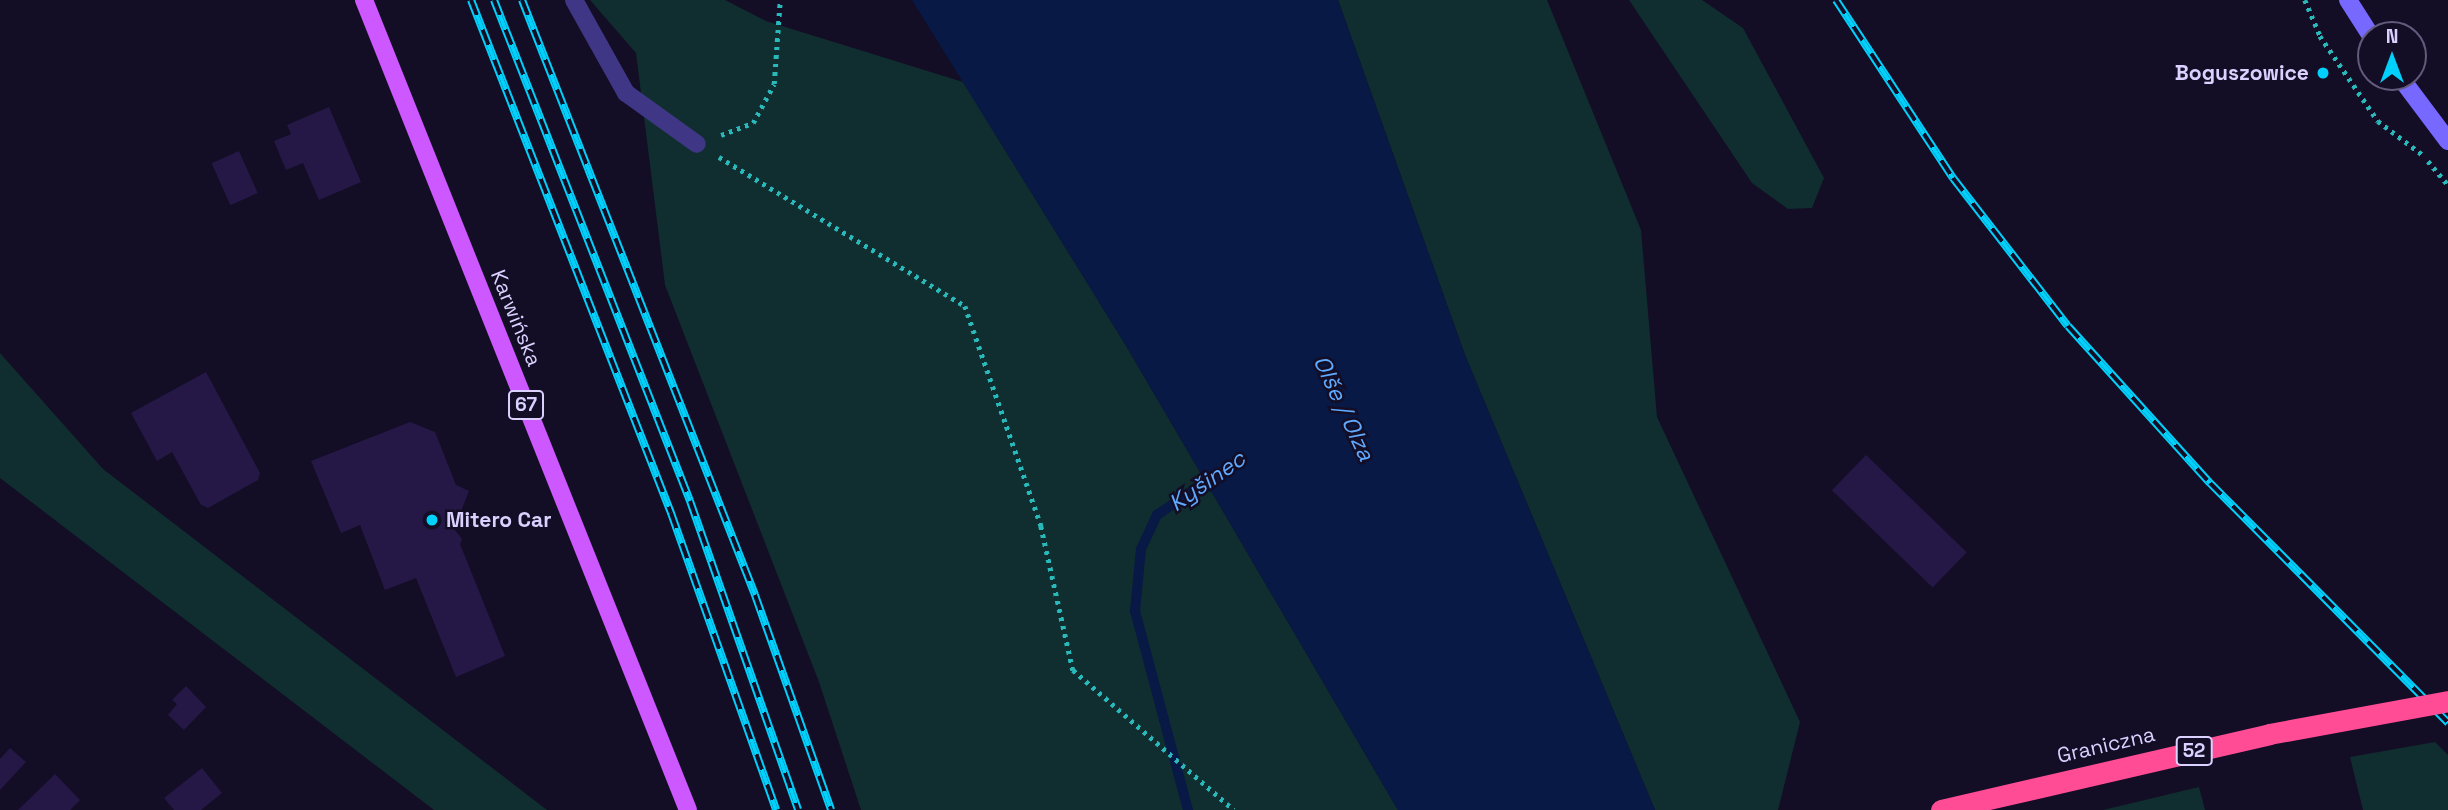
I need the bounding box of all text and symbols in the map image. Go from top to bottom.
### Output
north arrow [2357,21,2427,91]
text: N [2386,24,2398,49]
place label: Boguszowice [2175,60,2309,86]
marker: Boguszowice [2315,65,2331,81]
street label: Karwińska [485,266,547,370]
water label: Olše / Olza [1308,351,1380,465]
road number: 67 [507,390,545,420]
water label: Kyšinec [1163,445,1251,517]
place label: Mitero Car [446,507,552,533]
marker: Mitero Car [424,512,440,528]
street label: Graniczna [2055,722,2157,768]
road number: 52 [2175,736,2213,766]

